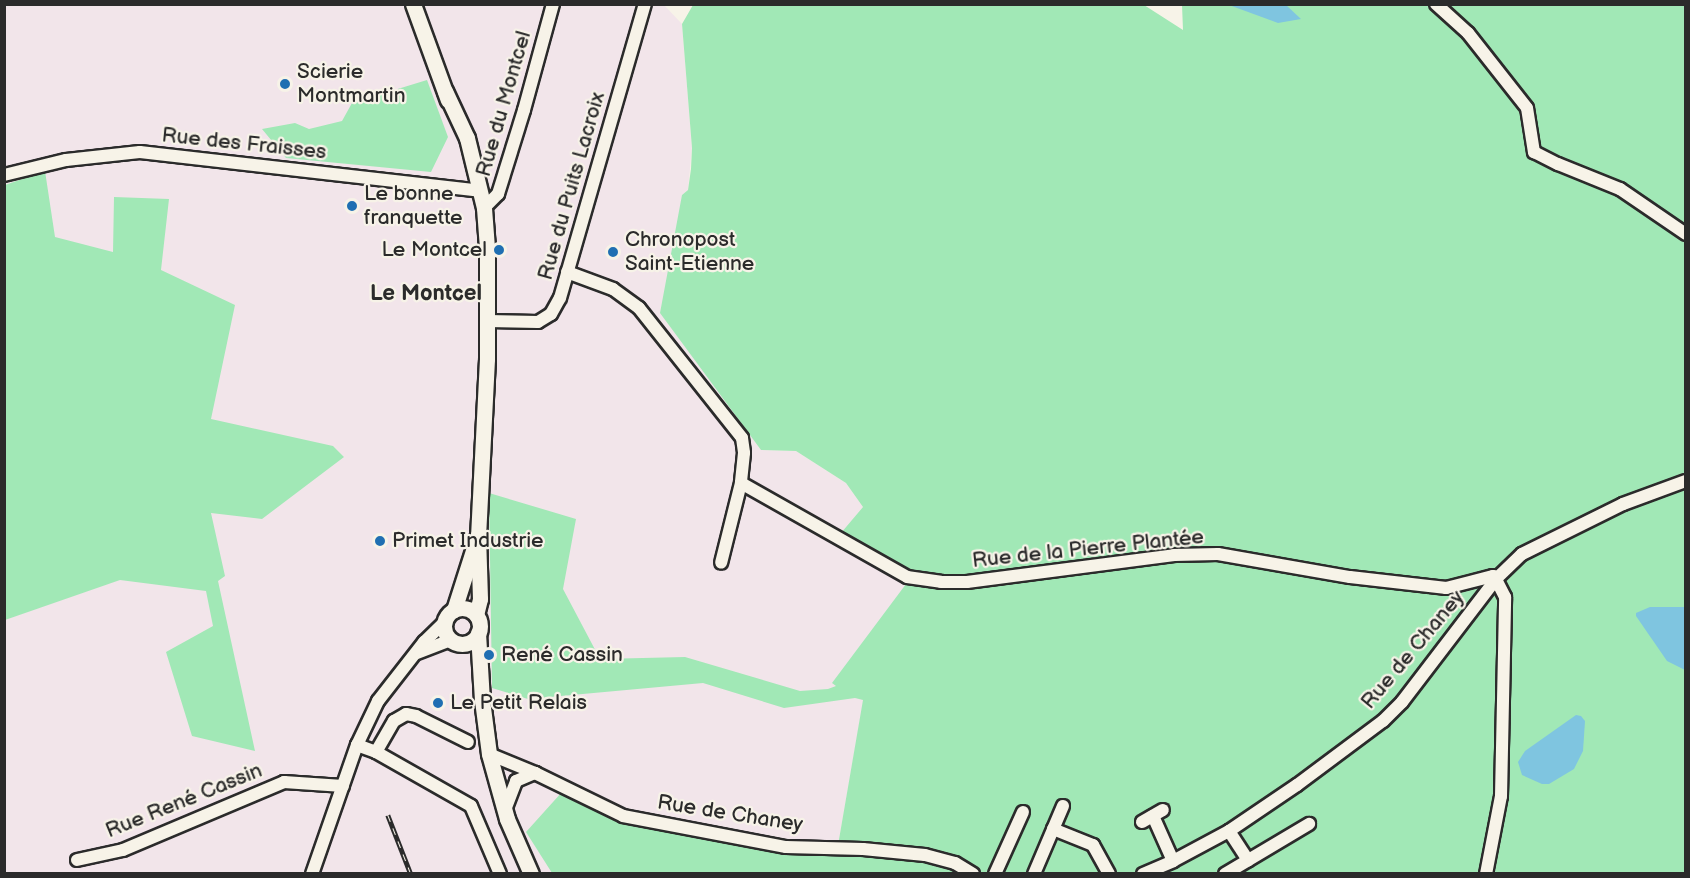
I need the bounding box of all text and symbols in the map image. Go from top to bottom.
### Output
street label: Rue du Montcel [471,28,537,180]
place label: Scierie Montmartin [297,59,406,109]
marker: Scierie Montmartin [278,77,292,91]
street label: Rue du Puits Lacroix [533,89,611,283]
street label: Rue des Fraisses [160,123,328,165]
place label: Le bonne franquette [364,181,463,231]
marker: Le bonne franquette [345,199,359,213]
place label: Chronopost Saint-Etienne [625,227,754,277]
place label: Le Montcel [381,237,487,263]
marker: Le Montcel [492,243,506,257]
marker: Chronopost Saint-Etienne [606,245,620,259]
district label: Le Montcel [370,281,482,307]
street label: Rue de la Pierre Plantée [971,524,1205,574]
place label: Primet Industrie [392,528,544,554]
marker: Primet Industrie [373,534,387,548]
street label: Rue de Chaney [1356,586,1470,714]
place label: René Cassin [501,642,623,668]
marker: René Cassin [482,648,496,662]
place label: Le Petit Relais [450,690,587,716]
marker: Le Petit Relais [431,696,445,710]
street label: Rue René Cassin [102,758,266,844]
street label: Rue de Chaney [655,790,805,838]

